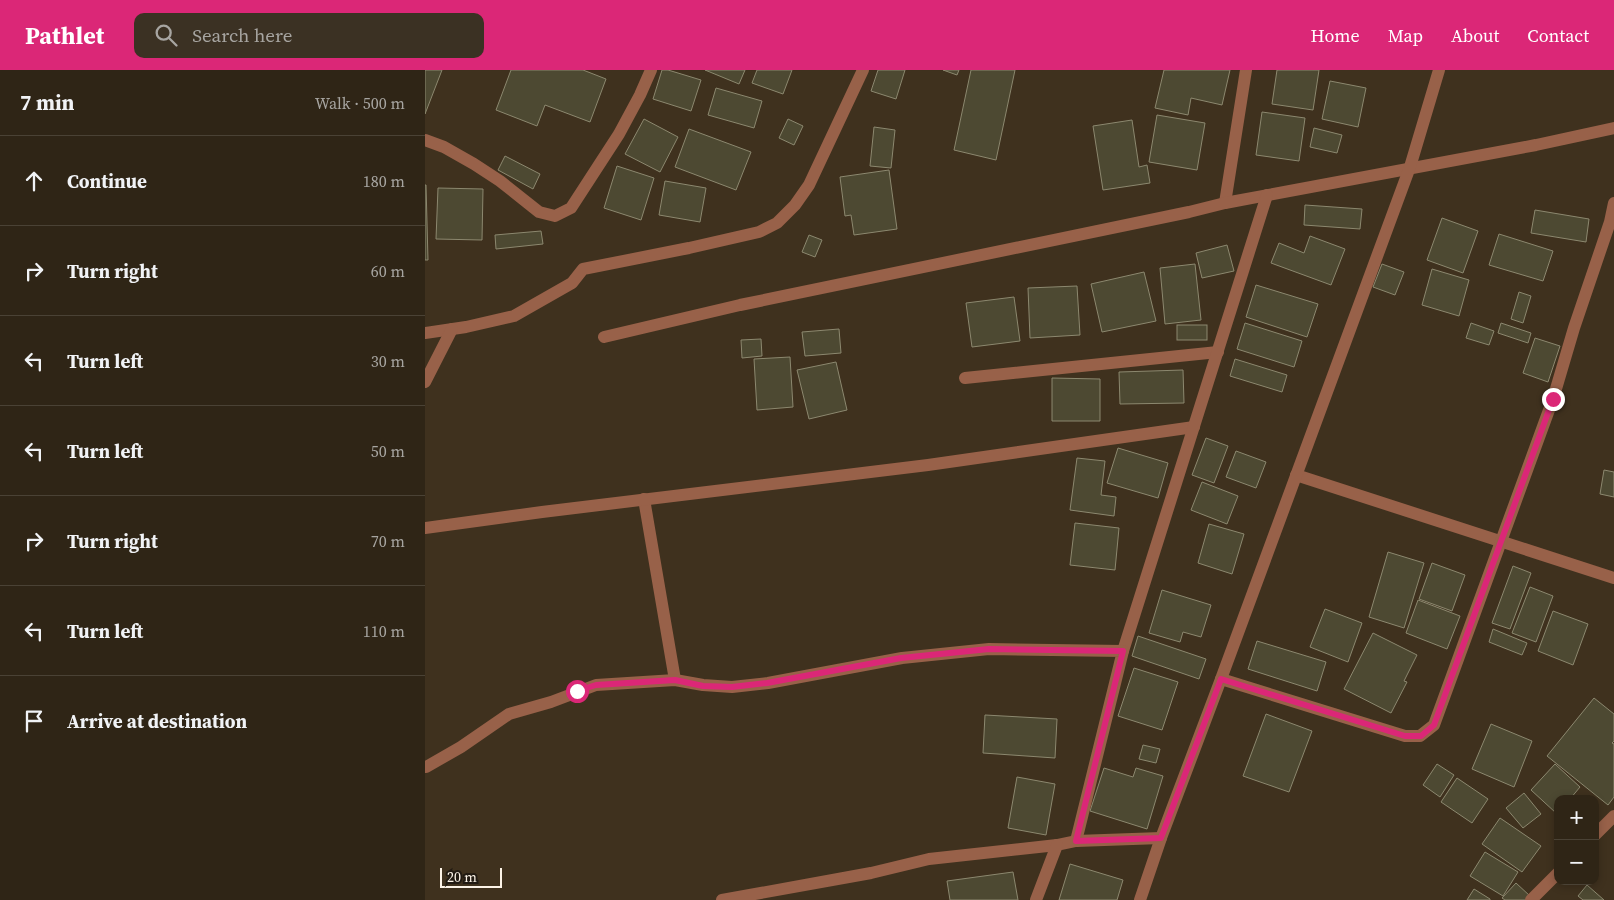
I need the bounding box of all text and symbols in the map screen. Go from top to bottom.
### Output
search box [134,13,484,58]
text: Pathlet [25,19,104,52]
icon: search [152,21,180,49]
text: Search here [192,22,293,48]
text: Home [1311,23,1360,48]
text: Map [1388,23,1423,48]
text: About [1451,23,1499,48]
text: Contact [1527,23,1589,48]
text: 7 min [20,88,75,117]
text: Walk · 500 m [315,92,405,114]
icon: ahead [20,167,48,195]
text: Continue [67,168,147,194]
text: 180 m [363,170,405,192]
icon: right [20,257,48,285]
text: Turn right [67,258,158,284]
text: 60 m [371,260,405,282]
icon: left [20,347,48,375]
text: Turn left [67,348,143,374]
text: 30 m [371,350,405,372]
route end [1542,388,1565,411]
icon: left [20,437,48,465]
text: Turn left [67,438,143,464]
text: 50 m [371,440,405,462]
icon: right [20,527,48,555]
text: Turn right [67,528,158,554]
text: 70 m [371,530,405,552]
icon: left [20,617,48,645]
text: Turn left [67,618,143,644]
text: 110 m [363,620,405,642]
route start [566,680,589,703]
icon: arrive [20,707,48,735]
text: Arrive at destination [67,708,247,734]
map controls [1554,795,1599,885]
button: + [1554,795,1599,840]
button: − [1554,840,1599,885]
scale bar [440,865,503,888]
text: 20 m [447,867,477,887]

